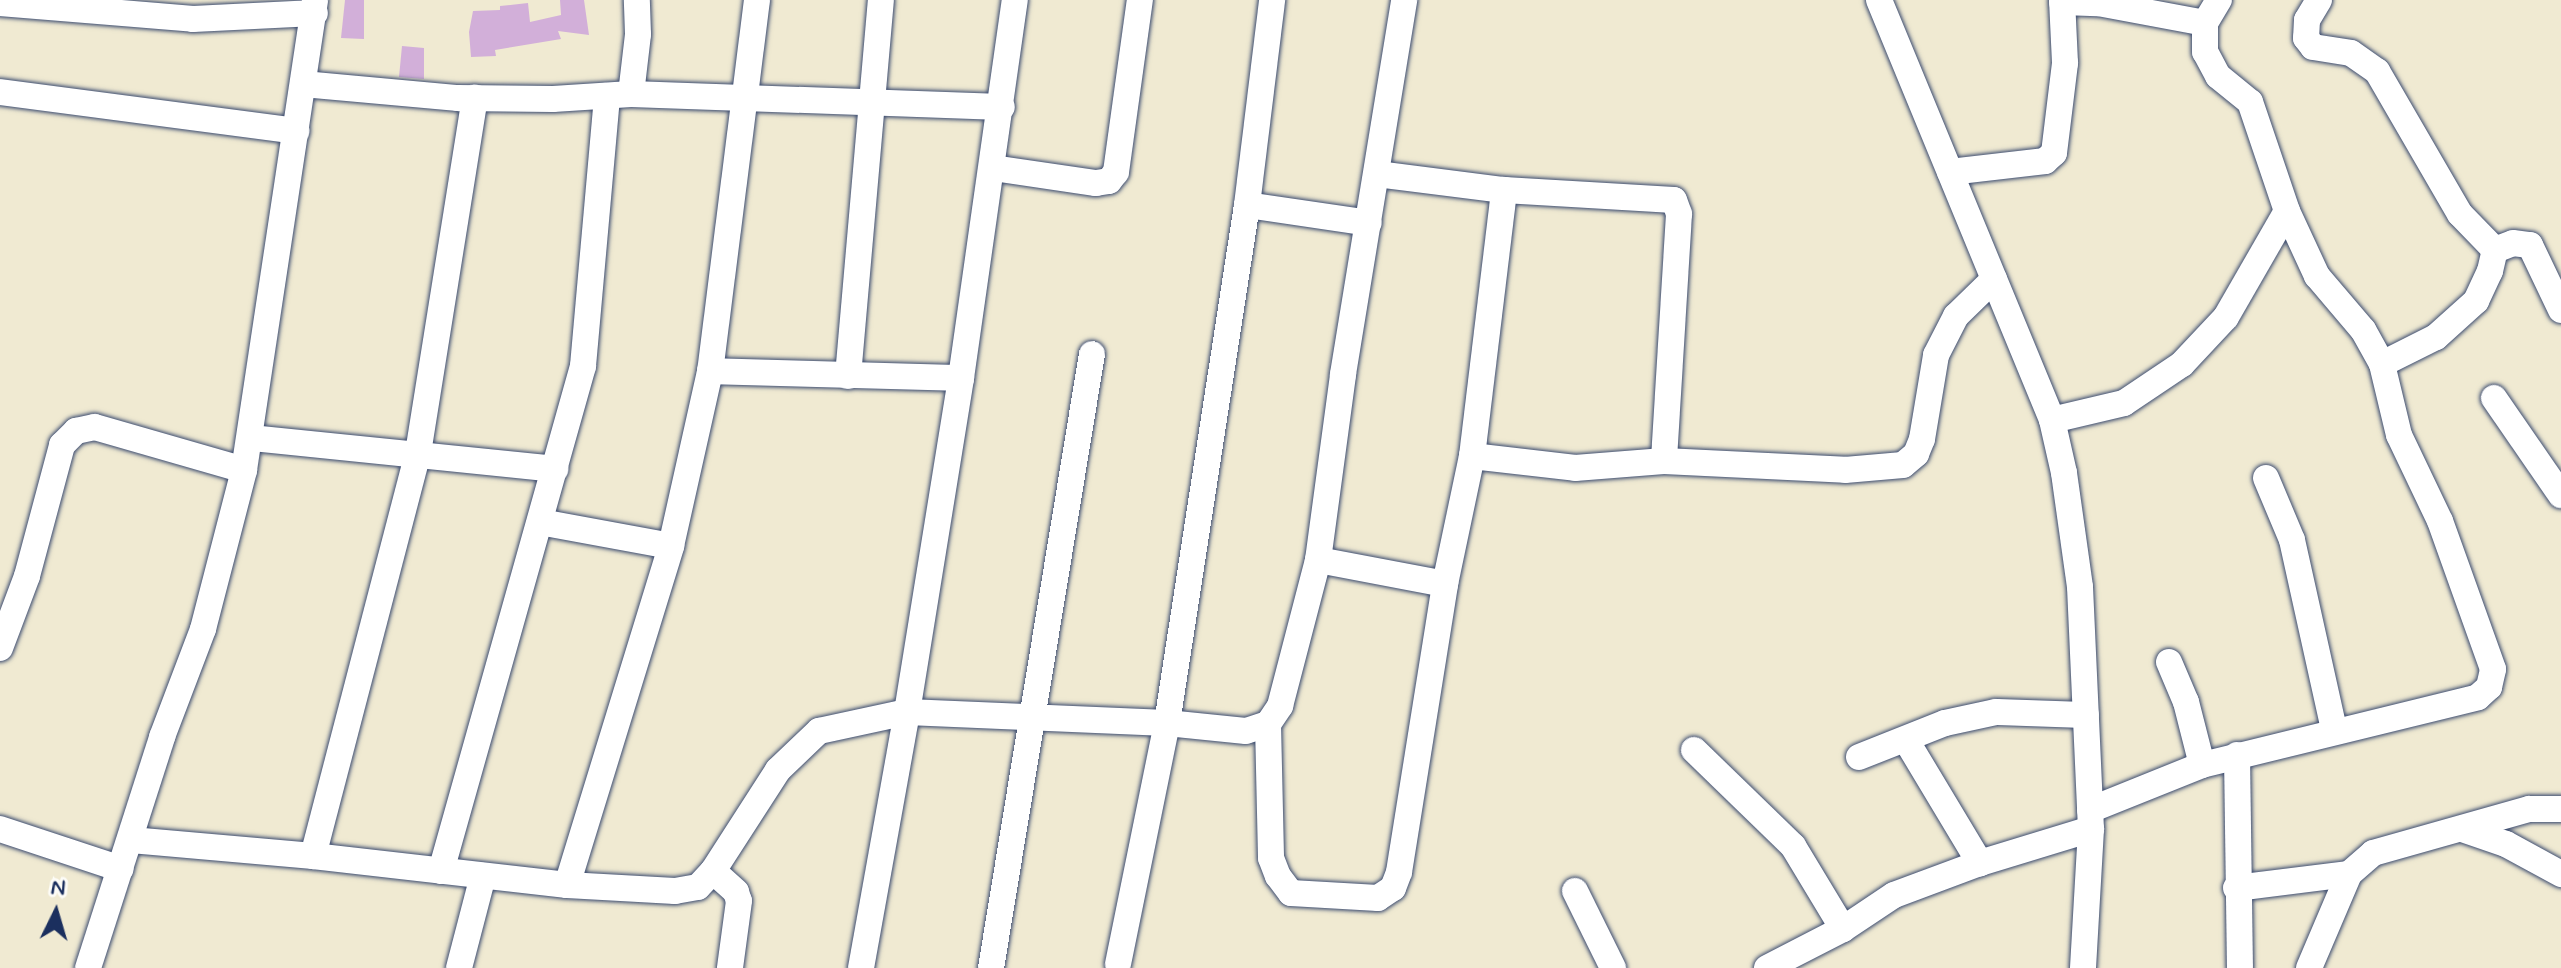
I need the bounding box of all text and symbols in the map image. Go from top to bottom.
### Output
north arrow [16,872,96,952]
text: N [50,874,67,903]

